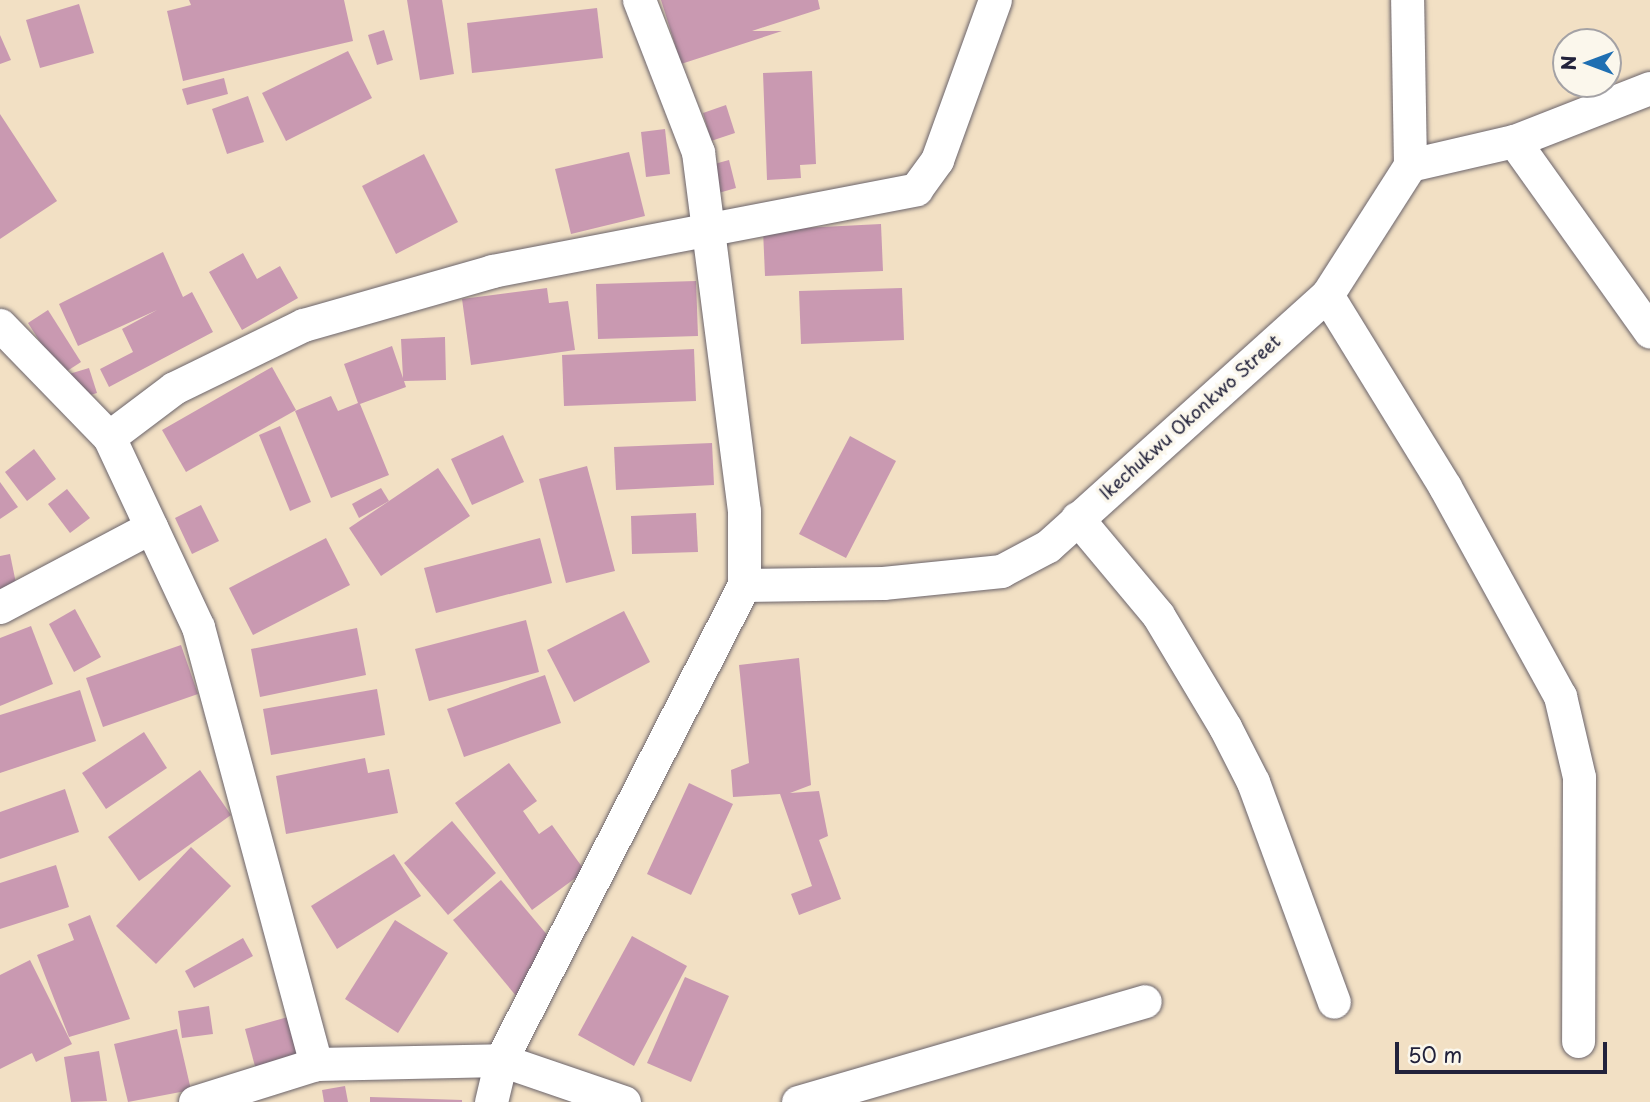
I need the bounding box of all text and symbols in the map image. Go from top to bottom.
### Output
north arrow [1552,28,1622,98]
text: N [1554,55,1582,71]
street label: Ikechukwu Okonkwo Street [1096,331,1284,503]
scale bar [1398,1028,1610,1072]
text: 50 m [1408,1038,1462,1070]

